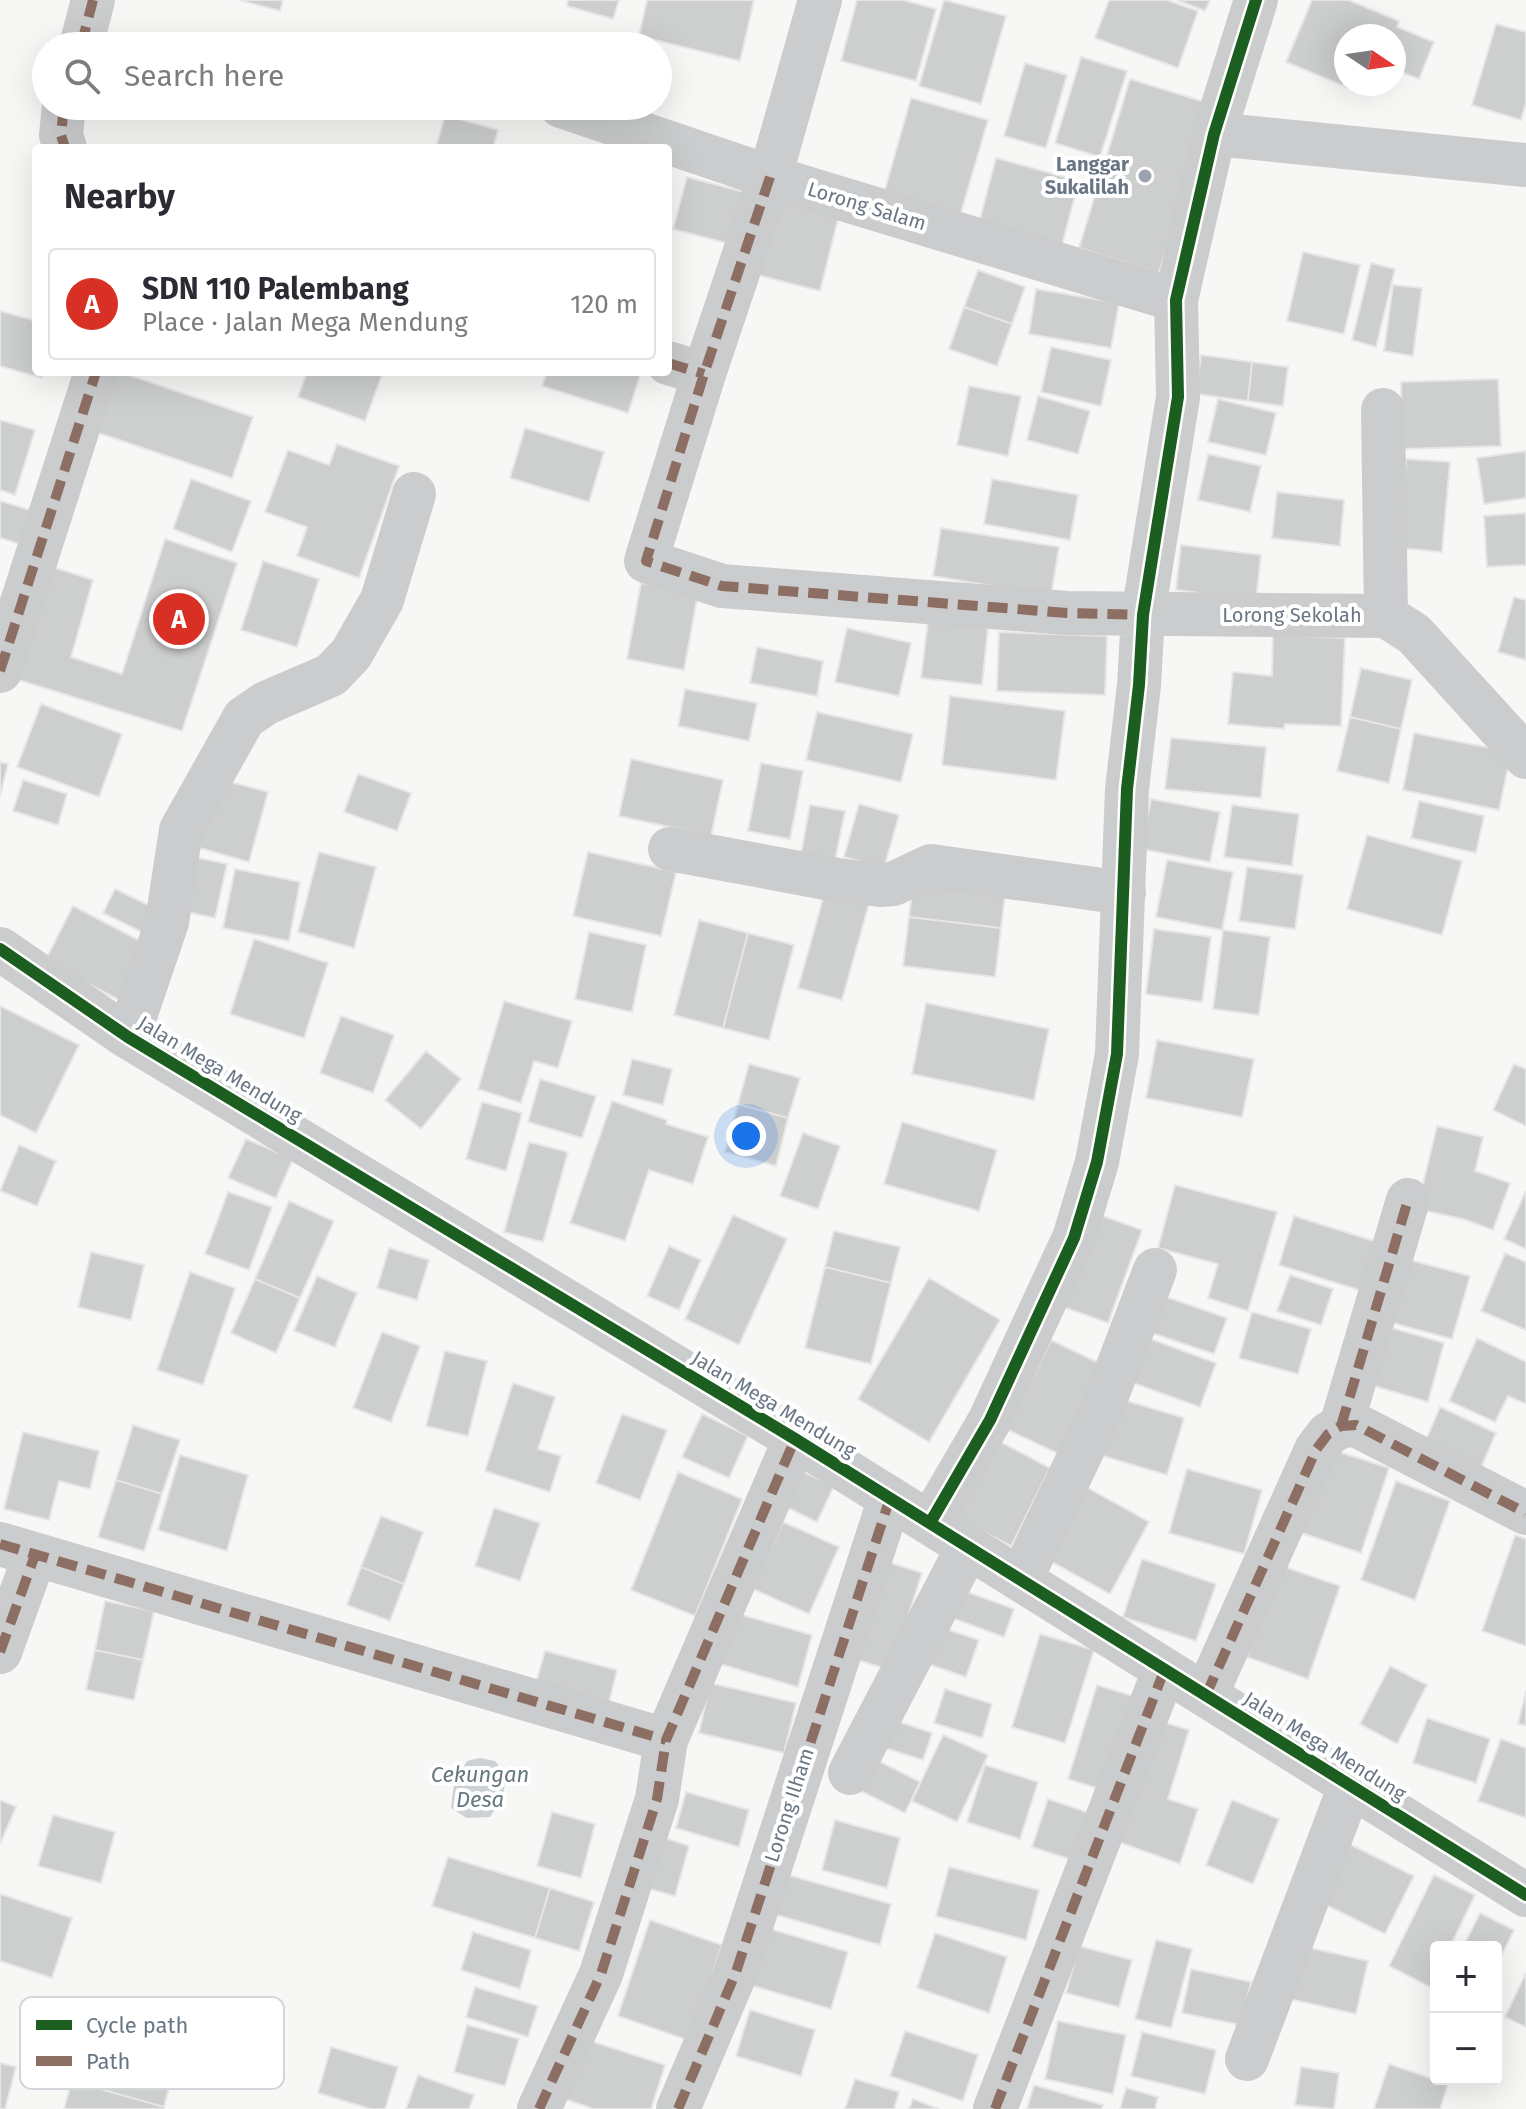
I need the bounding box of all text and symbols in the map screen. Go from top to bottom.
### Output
north arrow [1334,24,1406,96]
search box [32,32,672,120]
icon: search [60,54,104,98]
text: Search here [124,58,284,94]
place label: Langgar Sukalilah [1045,152,1130,199]
marker: Langgar Sukalilah [1136,167,1154,185]
text: Nearby [64,176,175,217]
street label: Lorong Salam [805,177,929,235]
text: SDN 110 Palembang [142,271,409,307]
text: A [84,289,100,320]
text: 120 m [570,289,638,320]
text: Place · Jalan Mega Mendung [142,307,468,338]
pin: A [153,589,205,649]
street label: Lorong Sekolah [1222,603,1362,627]
street label: Jalan Mega Mendung [134,1011,307,1128]
your location [726,1116,766,1156]
street label: Jalan Mega Mendung [688,1346,861,1463]
street label: Jalan Mega Mendung [1239,1686,1411,1806]
street label: Lorong Ilham [759,1745,819,1865]
water label: Cekungan Desa [431,1761,529,1813]
map controls [1430,1941,1502,2085]
button: + [1430,1941,1502,2013]
legend [20,1997,284,2089]
text: Cycle path [86,2012,188,2039]
button: − [1430,2013,1502,2085]
text: Path [86,2048,130,2075]

